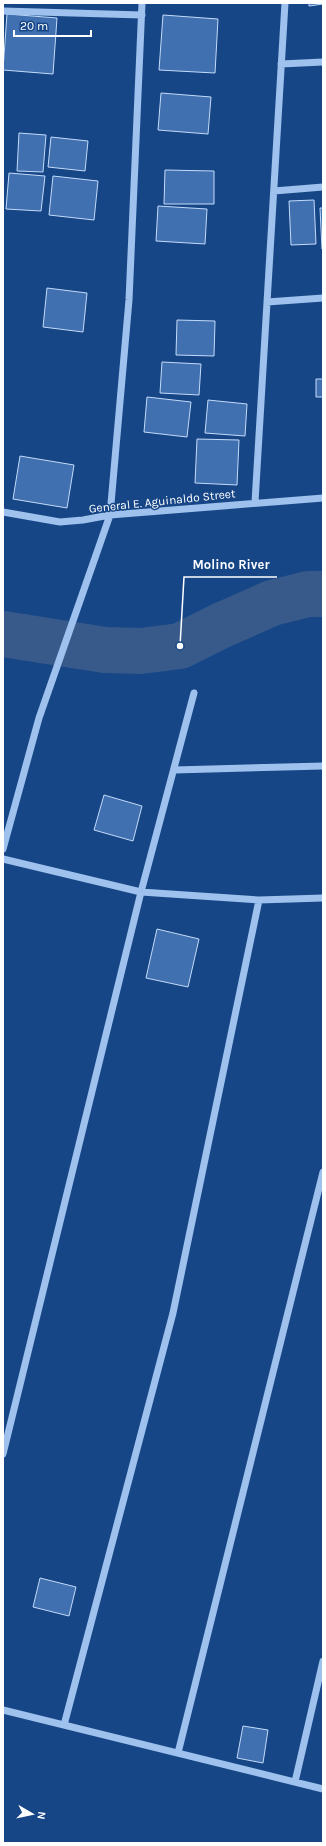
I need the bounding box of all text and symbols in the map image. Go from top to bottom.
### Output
scale bar [14,12,91,38]
text: 20 m [20,19,48,33]
street label: General E. Aguinaldo Street [88,486,236,516]
callout: Molino River [184,552,277,577]
text: Molino River [192,557,270,572]
north arrow [12,1794,52,1834]
text: N [34,1811,48,1820]

